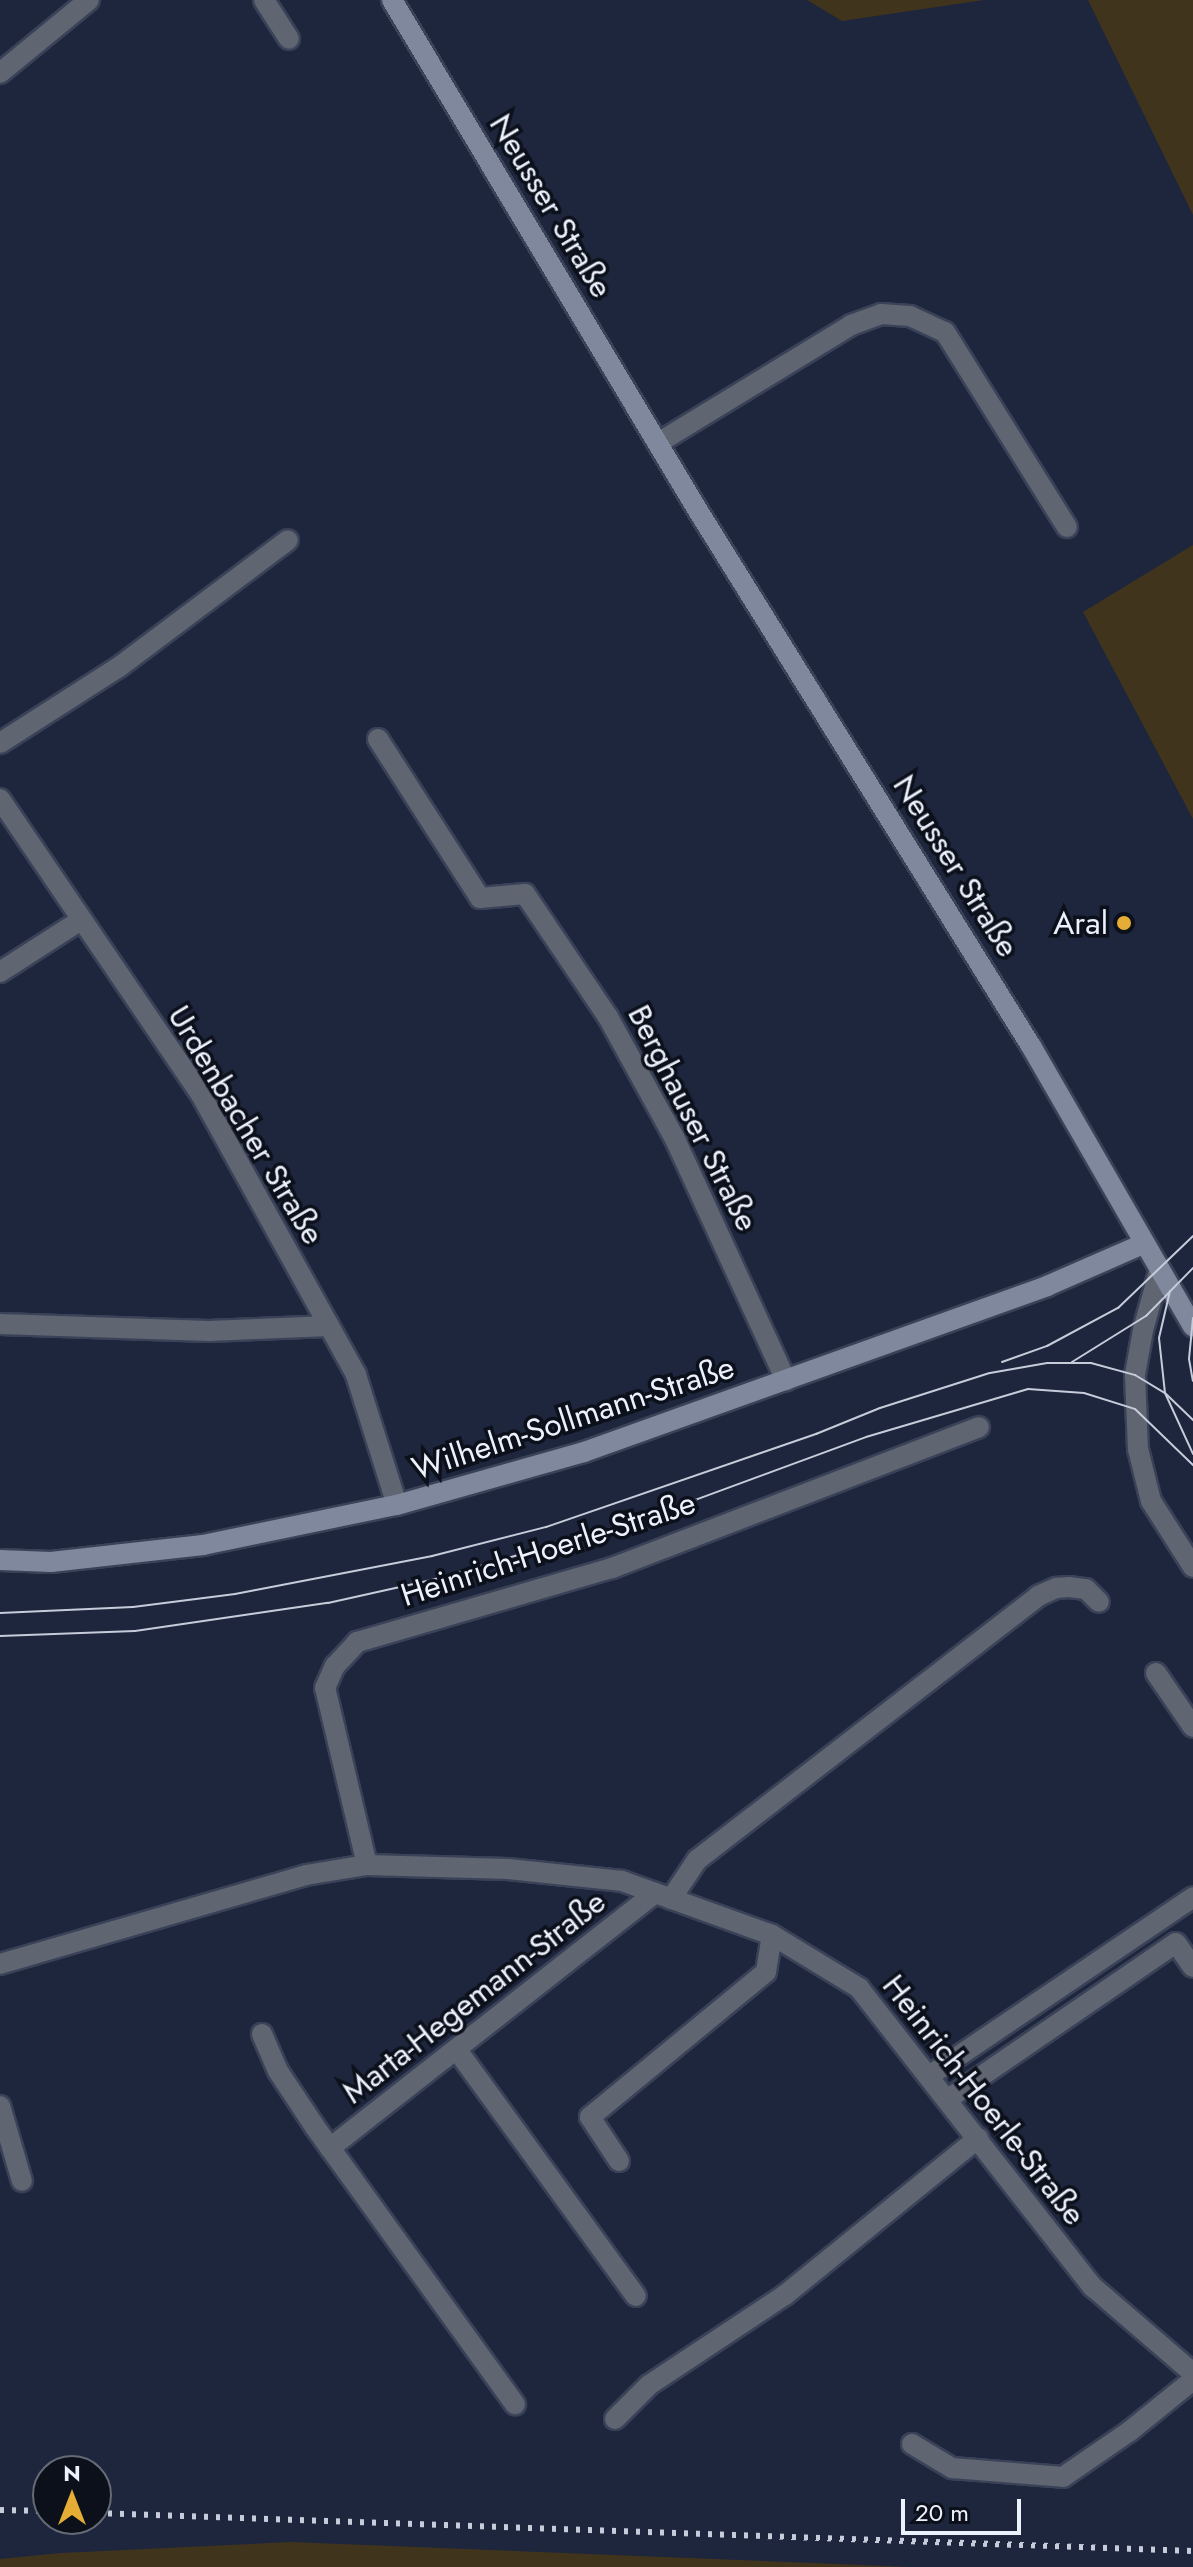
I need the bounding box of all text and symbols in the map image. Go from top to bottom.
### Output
street label: Neusser Straße [481,107,621,305]
street label: Neusser Straße [885,768,1027,964]
place label: Aral [1053,904,1108,942]
marker: Aral [1115,914,1133,932]
street label: Urdenbacher Straße [160,999,332,1251]
street label: Berghauser Straße [620,999,766,1237]
street label: Wilhelm-Sollmann-Straße [407,1348,739,1488]
street label: Heinrich-Hoerle-Straße [396,1483,700,1615]
street label: Marta-Hegemann-Straße [335,1882,613,2112]
street label: Heinrich-Hoerle-Straße [874,1967,1094,2233]
north arrow [32,2455,112,2535]
text: N [63,2457,81,2489]
scale bar [905,2483,1025,2533]
text: 20 m [915,2495,969,2530]

